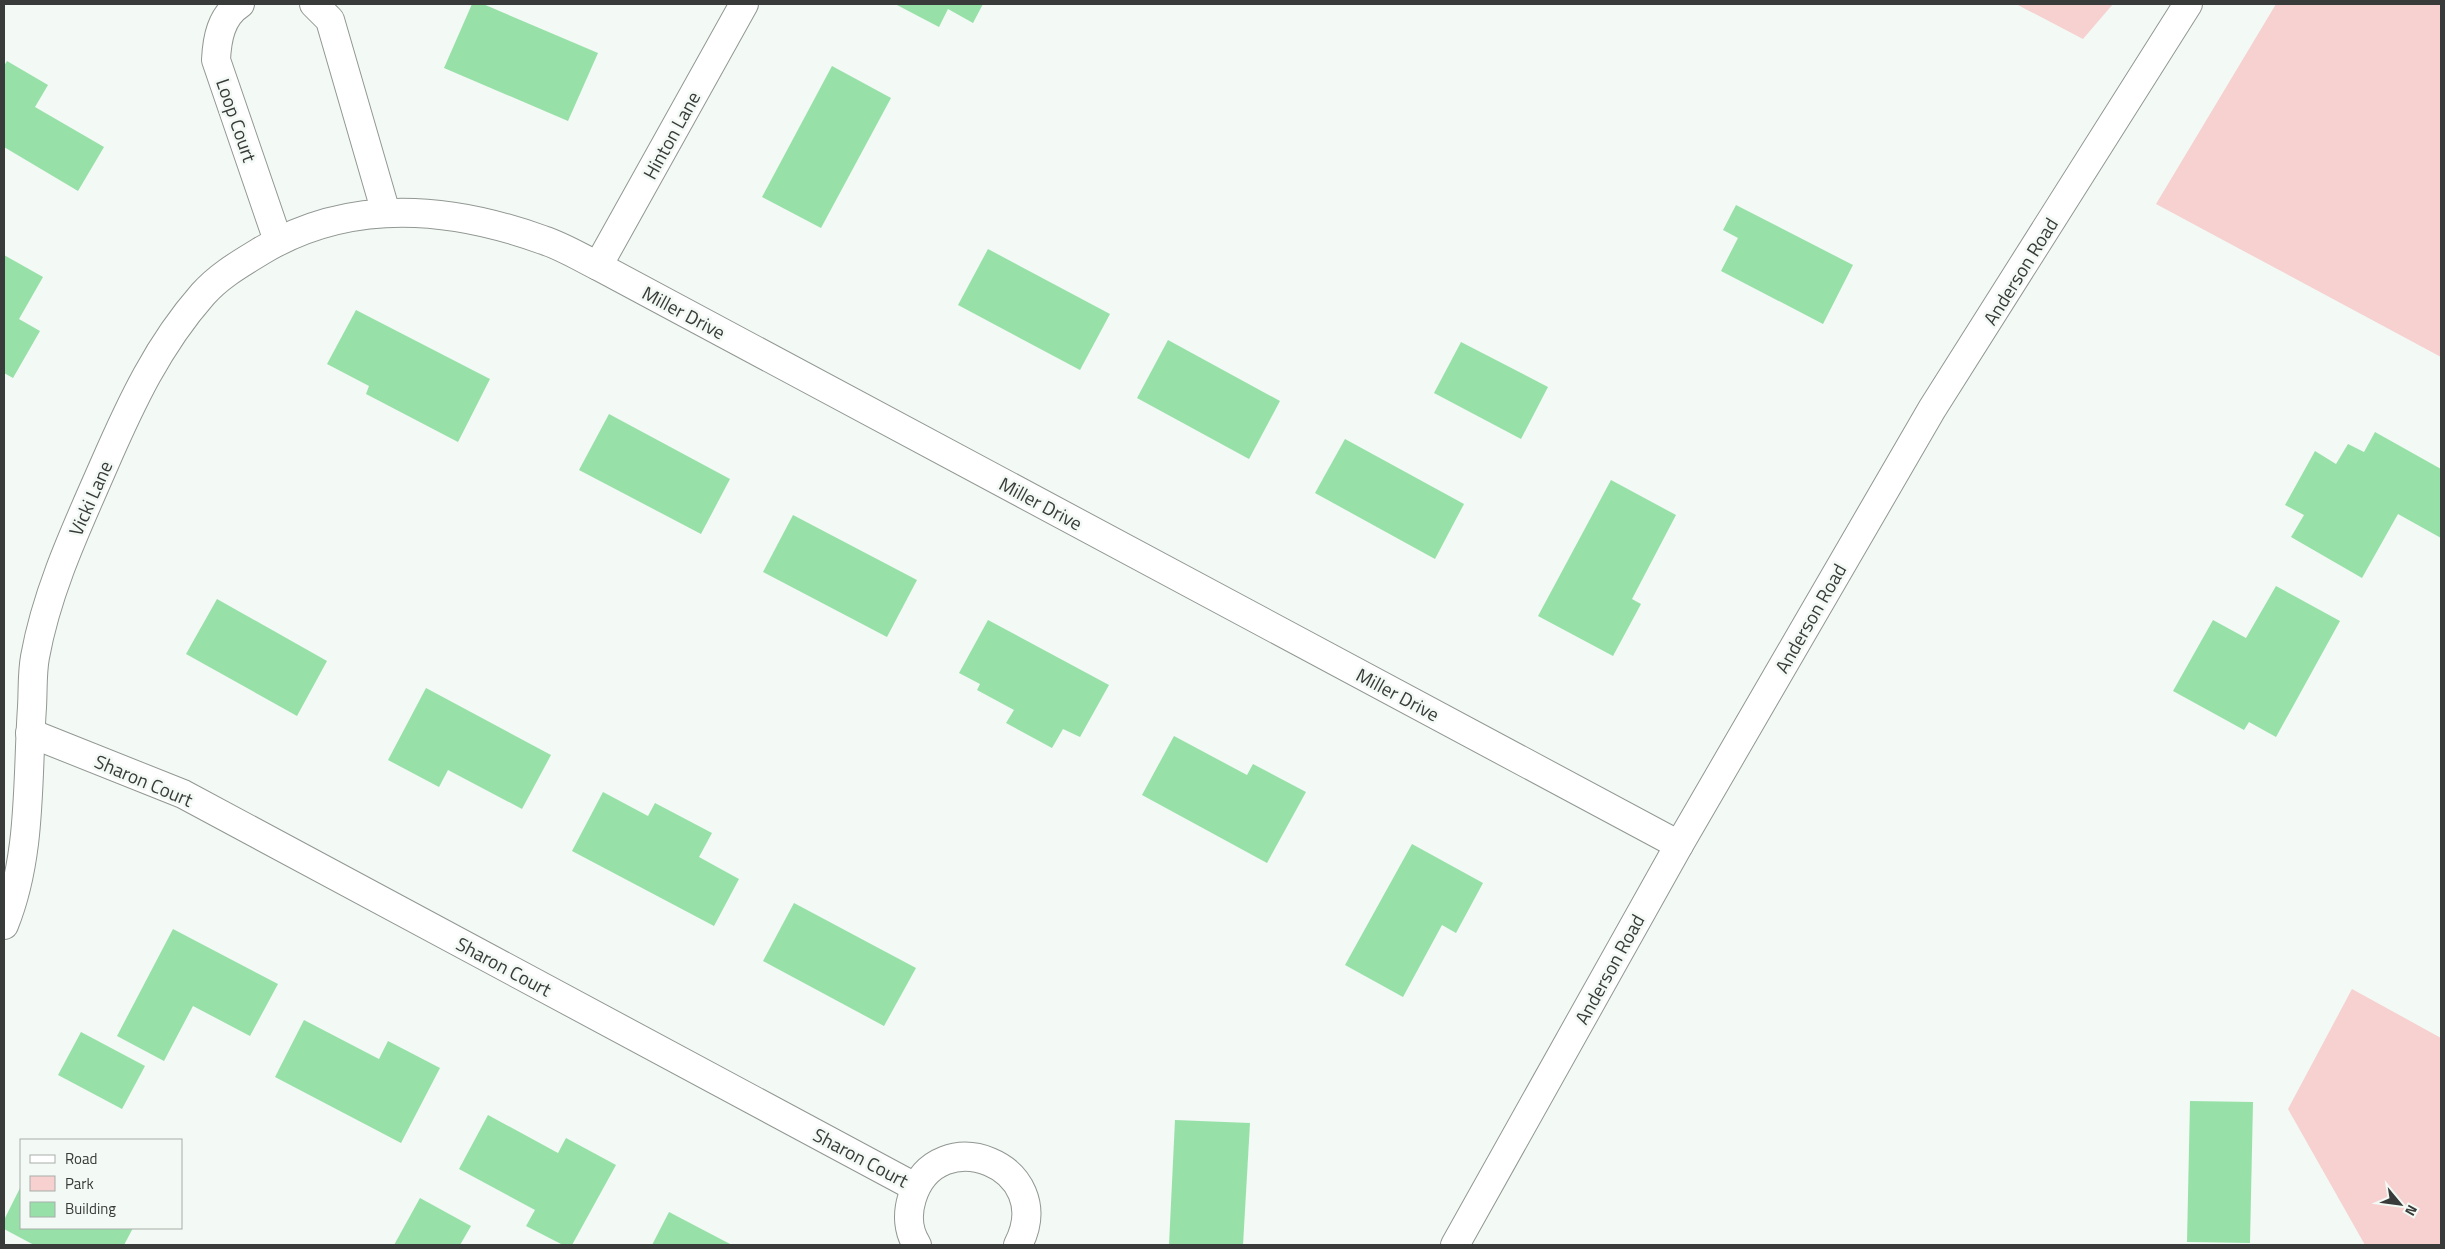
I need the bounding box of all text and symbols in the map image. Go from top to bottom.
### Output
street label: Loop Court [209,74,265,166]
street label: Hinton Lane [635,86,707,184]
street label: Anderson Road [1975,212,2065,330]
street label: Miller Drive [637,278,731,346]
street label: Vicki Lane [61,456,119,540]
street label: Miller Drive [994,469,1088,537]
street label: Anderson Road [1767,558,1853,678]
street label: Miller Drive [1351,660,1445,728]
street label: Sharon Court [90,746,198,814]
street label: Anderson Road [1567,909,1651,1029]
street label: Sharon Court [451,929,557,1003]
street label: Sharon Court [808,1120,914,1194]
legend [20,1139,182,1229]
text: Road [65,1147,97,1170]
text: Park [65,1172,94,1195]
north arrow [2375,1179,2425,1229]
text: Building [65,1197,116,1220]
text: N [2400,1201,2423,1220]

